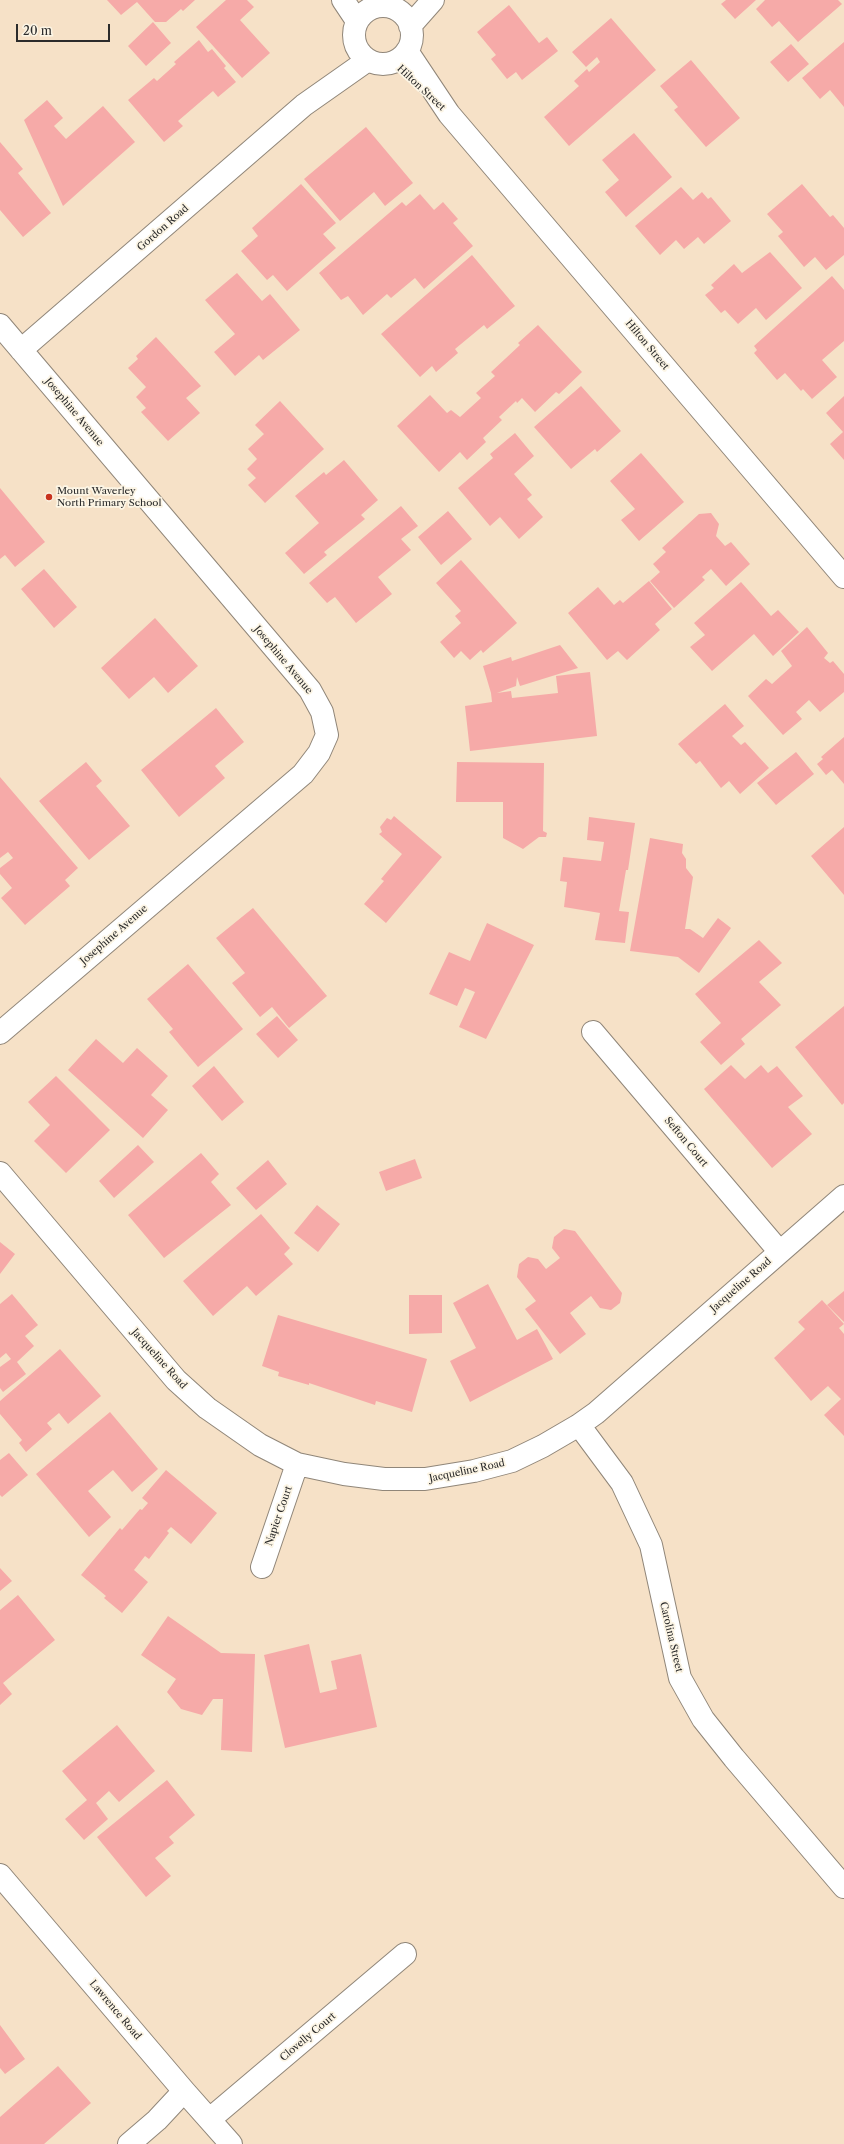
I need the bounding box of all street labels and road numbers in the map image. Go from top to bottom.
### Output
street label: Hilton Street [394,63,448,113]
street label: Gordon Road [135,202,191,254]
street label: Hilton Street [623,318,671,372]
street label: Josephine Avenue [42,376,106,448]
street label: Josephine Avenue [251,624,315,696]
street label: Josephine Avenue [78,903,150,967]
street label: Sefton Court [662,1115,710,1169]
street label: Jacqueline Road [708,1255,774,1315]
street label: Jacqueline Road [129,1326,189,1392]
street label: Jacqueline Road [428,1457,506,1485]
street label: Napier Court [263,1484,295,1548]
street label: Carolina Street [657,1601,685,1673]
street label: Lawrence Road [87,1978,143,2042]
street label: Clovelly Court [278,2010,338,2064]

